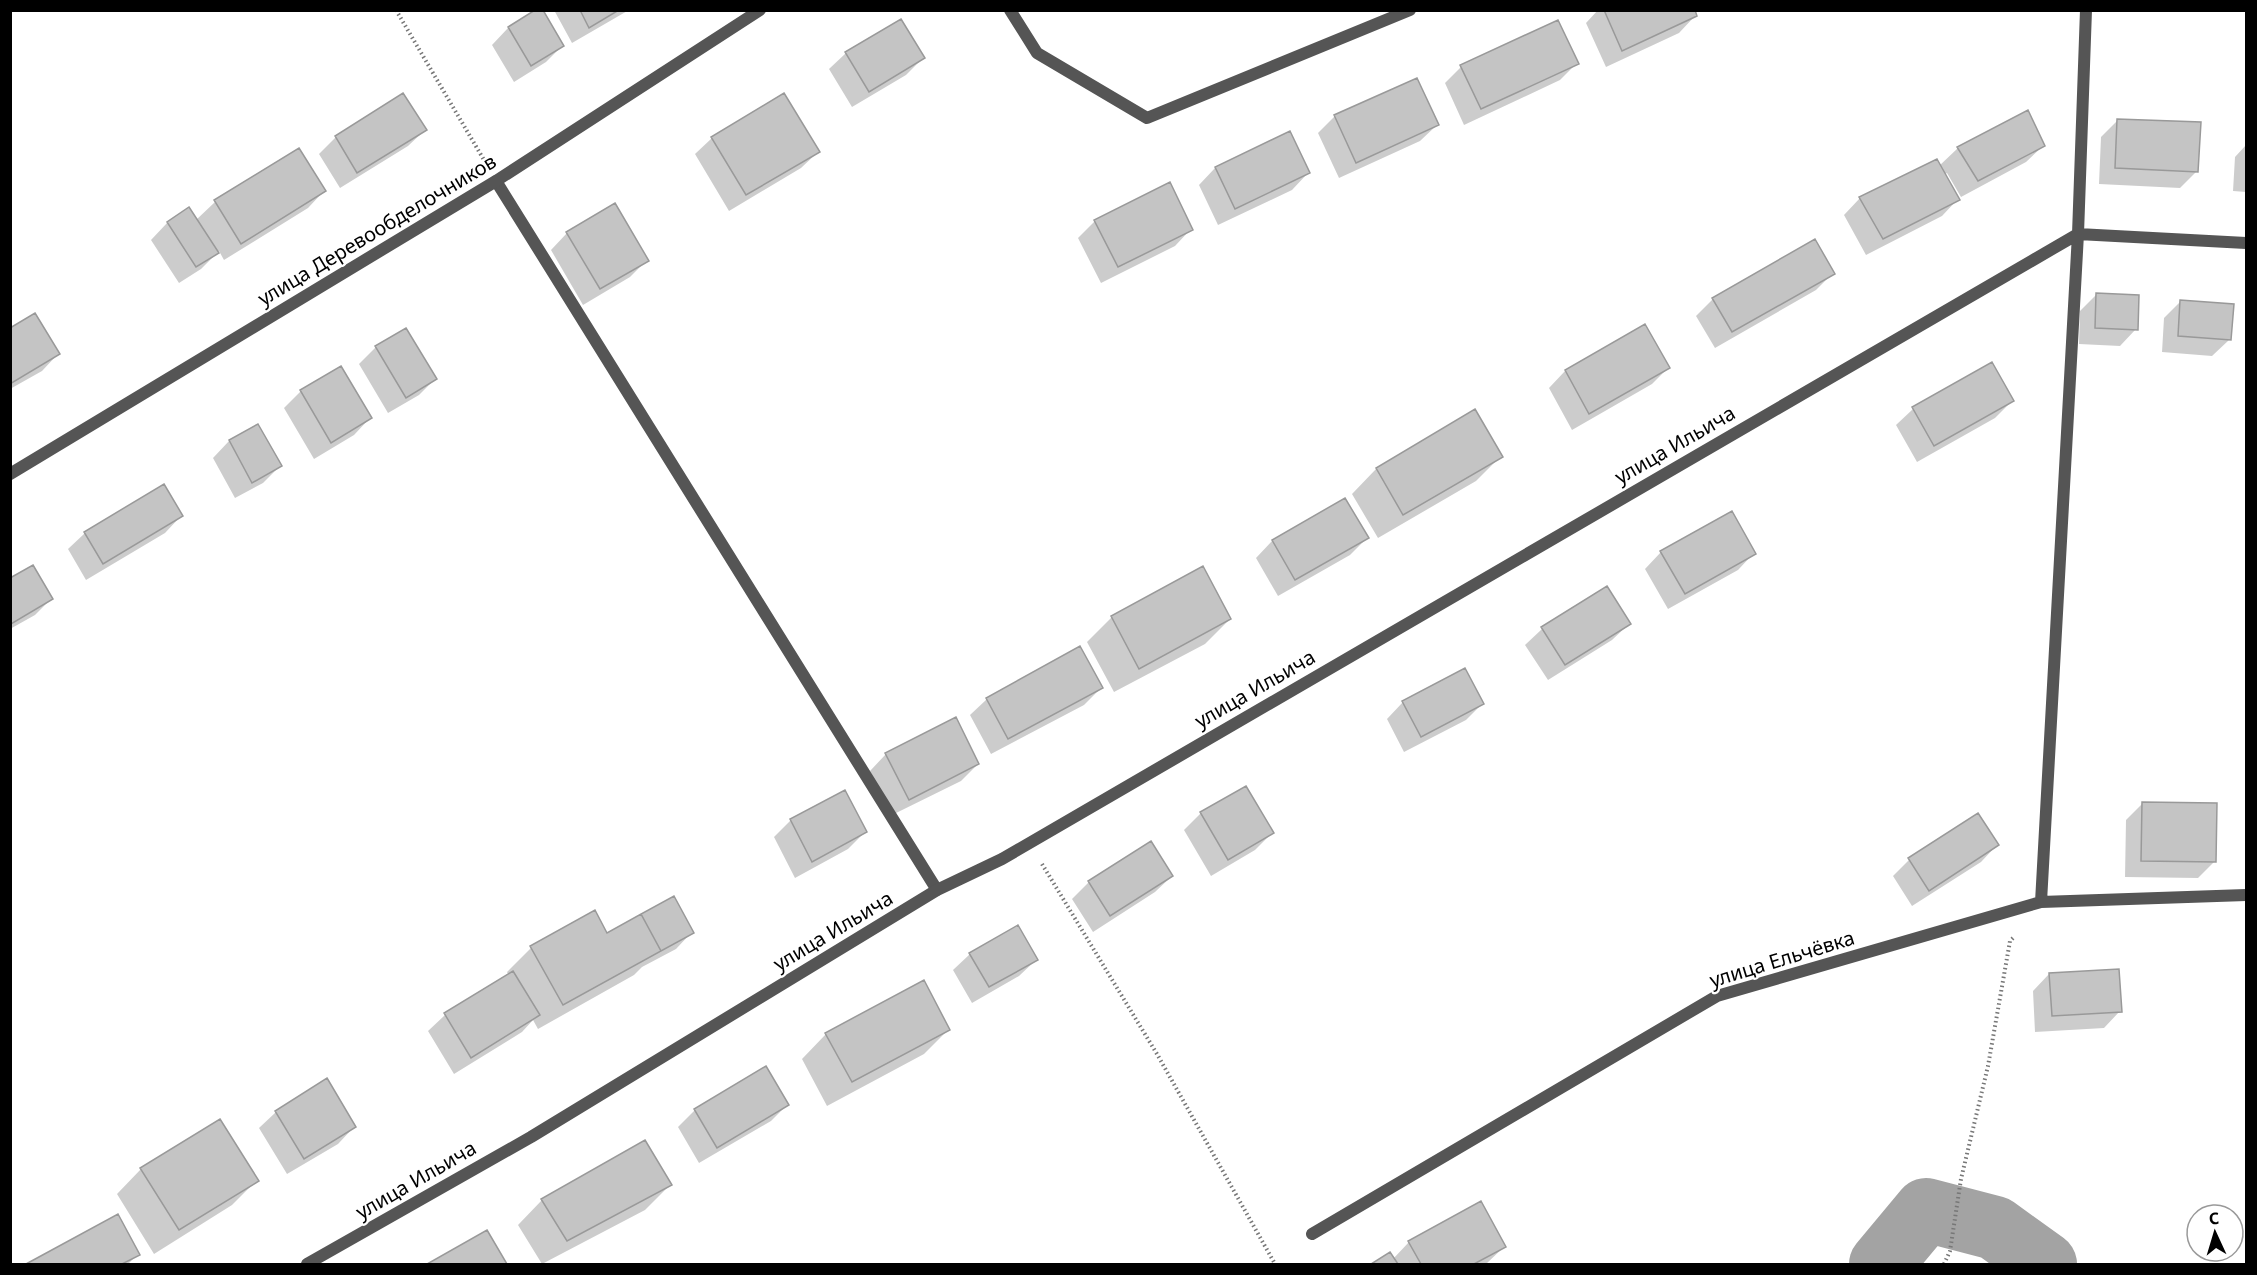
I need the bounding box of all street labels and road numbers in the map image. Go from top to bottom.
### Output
street label: улица Деревообделочников [252,147,501,312]
street label: улица Ильича [1610,399,1740,490]
street label: улица Ильича [1190,643,1320,734]
street label: улица Ильича [768,884,898,977]
street label: улица Ельчёвка [1706,924,1858,993]
street label: улица Ильича [351,1134,481,1225]

